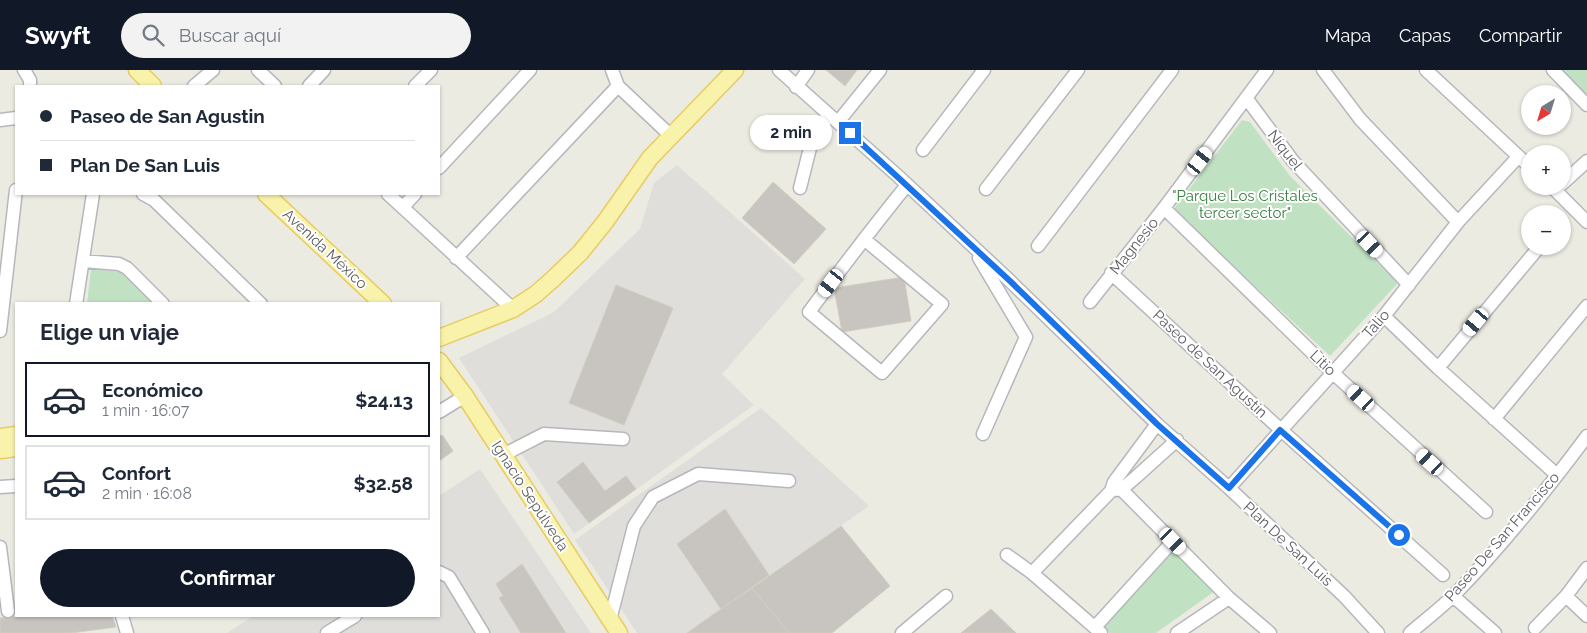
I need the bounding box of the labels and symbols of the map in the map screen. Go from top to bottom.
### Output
north arrow [1521,85,1571,135]
callout: 2 min [750,116,832,150]
route end [839,122,861,144]
street label: Níquel [1264,126,1307,174]
car [1184,145,1215,177]
park label: "Parque Los Cristales tercer sector" [1172,187,1318,222]
street label: Avenida México [279,205,371,293]
street label: Magnesio [1106,214,1162,278]
car [1354,228,1385,260]
car [815,267,846,299]
street label: Paseo de San Agustin [1149,306,1271,422]
street label: Talio [1359,306,1393,342]
car [1460,306,1491,338]
street label: Litio [1306,346,1340,380]
car [1344,382,1377,414]
street label: Ignacio Sepúlveda [488,437,572,555]
car [1413,446,1446,478]
street label: Paseo De San Francisco [1441,469,1563,605]
street label: Plan De San Luis [1240,498,1336,590]
route start [1388,524,1410,546]
car [1157,525,1188,557]

